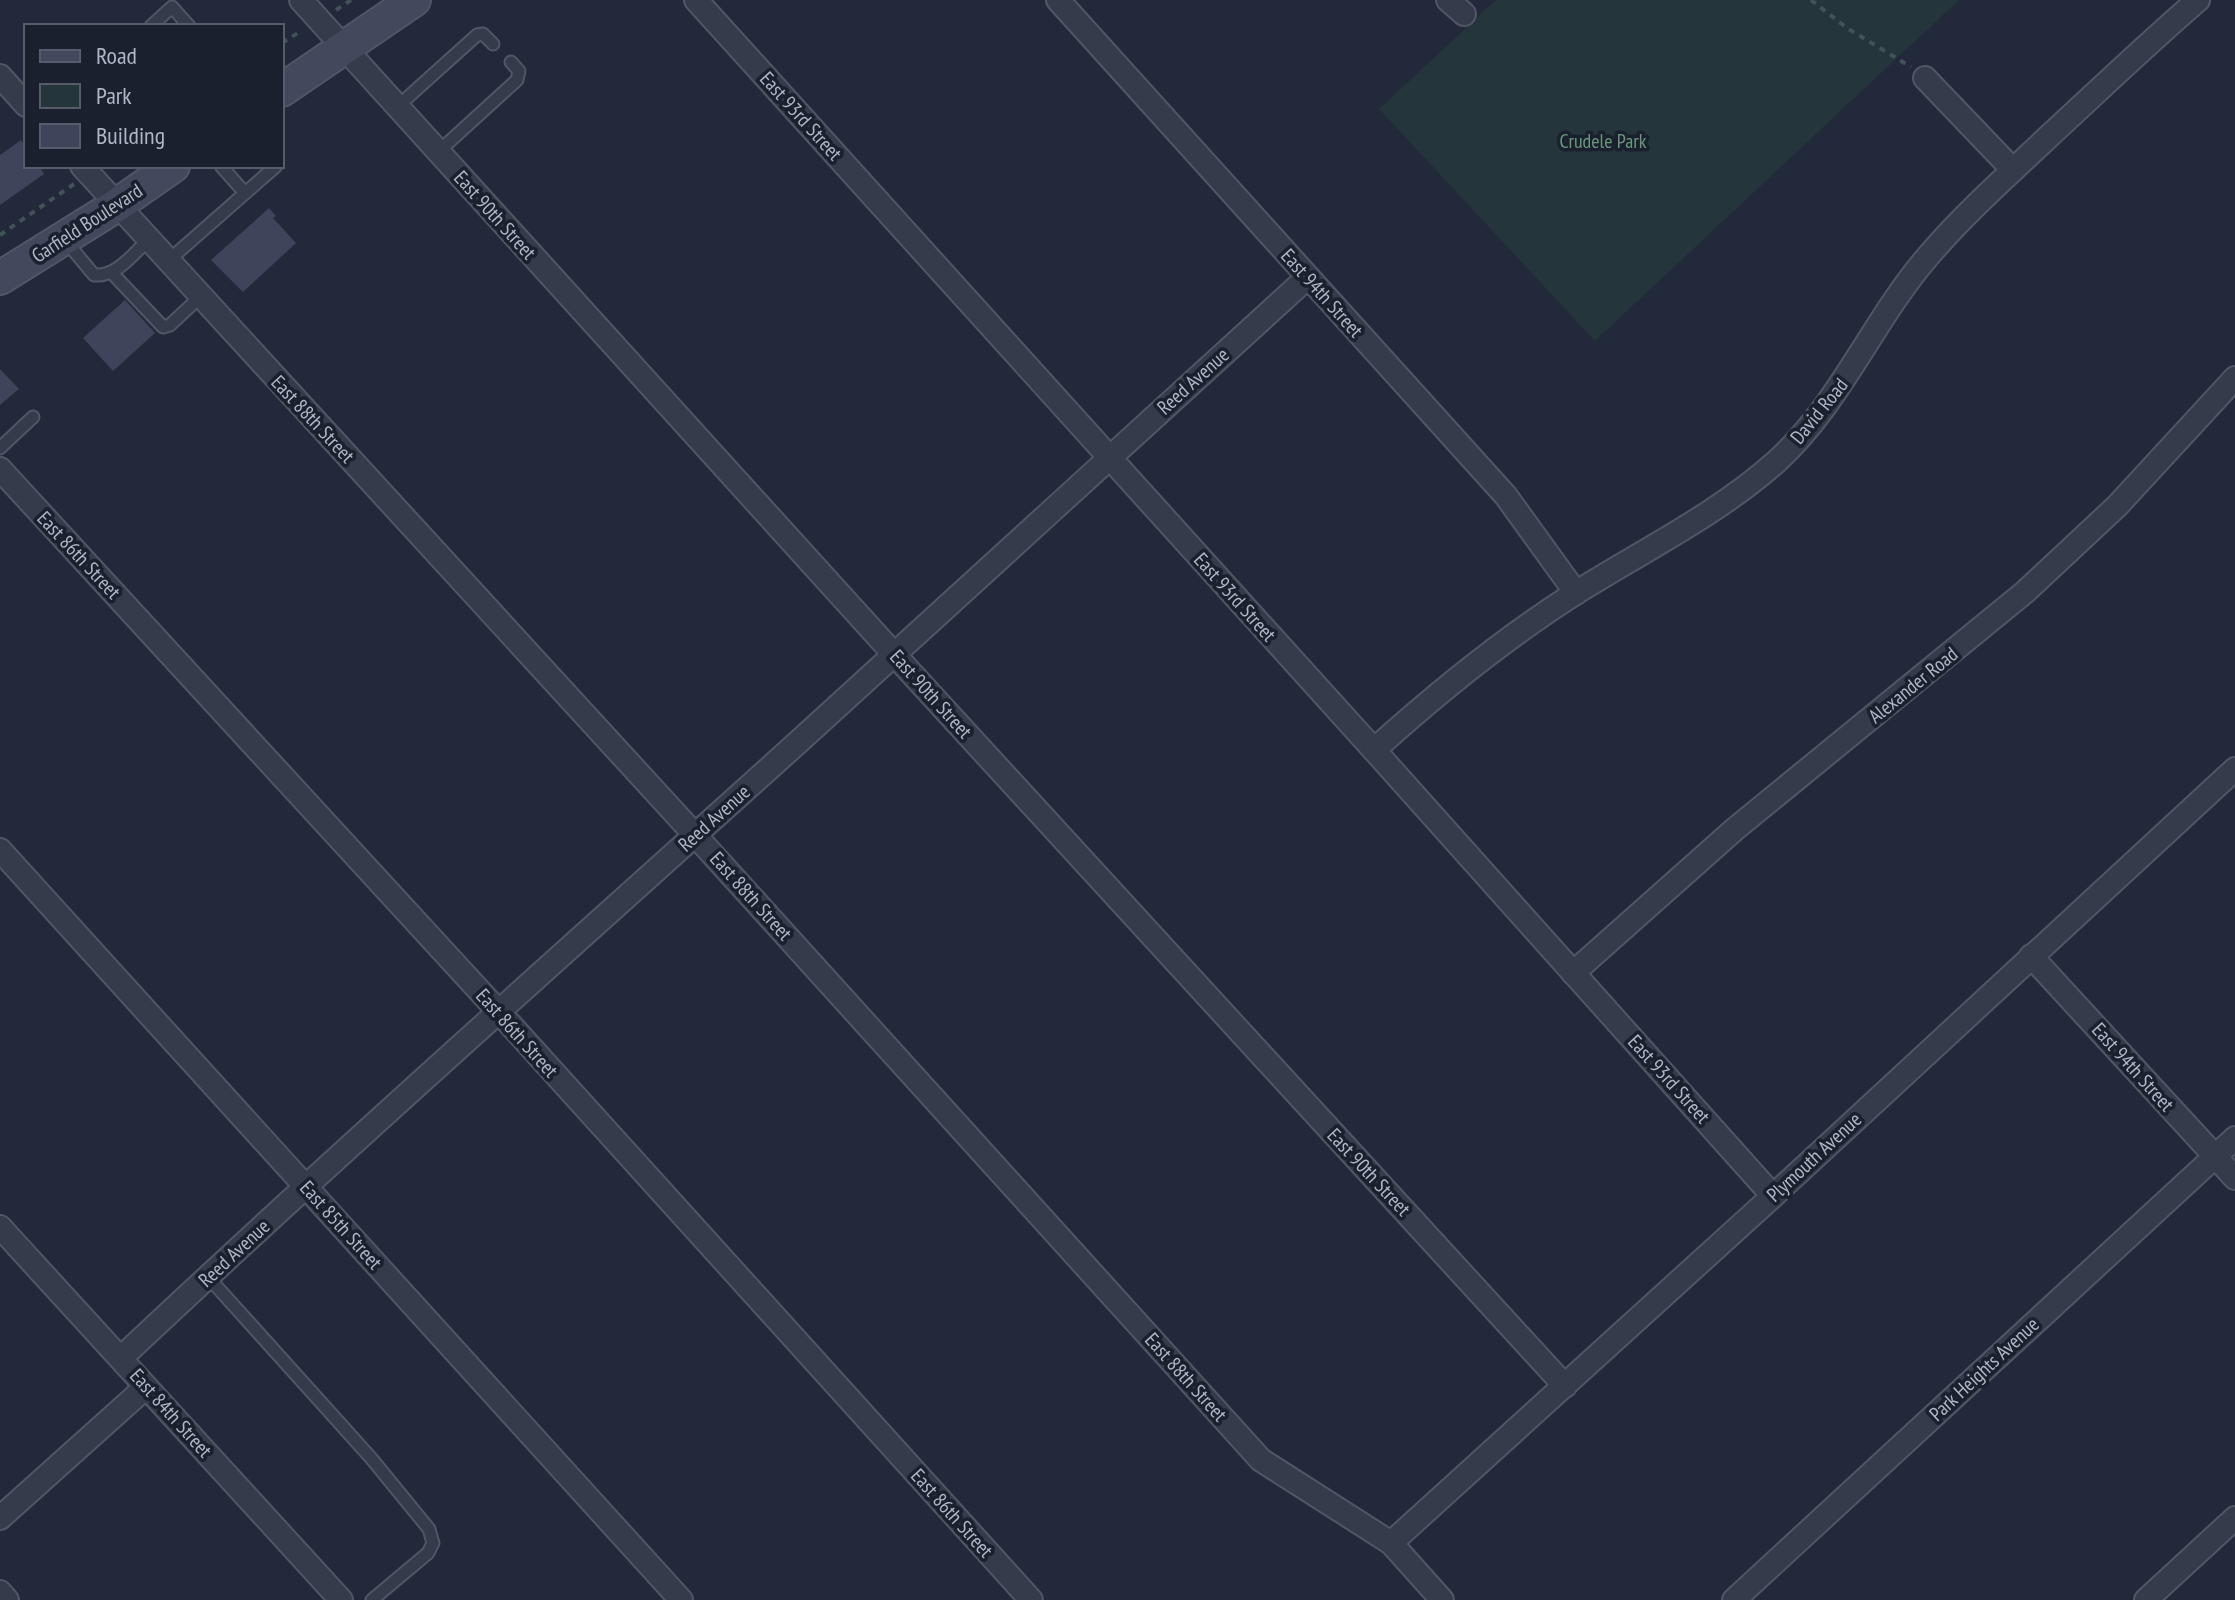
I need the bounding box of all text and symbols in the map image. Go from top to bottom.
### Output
legend [24,24,284,168]
text: Road [96,40,137,71]
street label: East 93rd Street [754,66,848,166]
text: Park [96,80,132,111]
text: Building [96,120,165,151]
park label: Crudele Park [1560,128,1647,154]
street label: East 90th Street [448,165,542,265]
street label: Garfield Boulevard [27,177,147,269]
street label: East 94th Street [1275,243,1369,343]
street label: Reed Avenue [1152,342,1234,420]
street label: East 88th Street [266,370,361,469]
street label: David Road [1784,373,1854,449]
street label: East 86th Street [32,506,127,605]
street label: East 93rd Street [1188,547,1282,647]
street label: Alexander Road [1863,641,1963,729]
street label: East 90th Street [884,644,978,744]
street label: Reed Avenue [673,779,755,857]
street label: East 88th Street [704,846,798,946]
street label: East 86th Street [470,983,564,1083]
street label: East 94th Street [2086,1017,2180,1117]
street label: East 93rd Street [1622,1029,1716,1129]
street label: Plymouth Avenue [1761,1107,1867,1207]
street label: East 90th Street [1322,1123,1417,1222]
street label: East 85th Street [294,1175,388,1275]
street label: Reed Avenue [193,1213,275,1293]
street label: Park Heights Avenue [1924,1311,2044,1427]
street label: East 88th Street [1139,1327,1233,1427]
street label: East 84th Street [124,1363,218,1463]
street label: East 86th Street [905,1463,999,1563]

